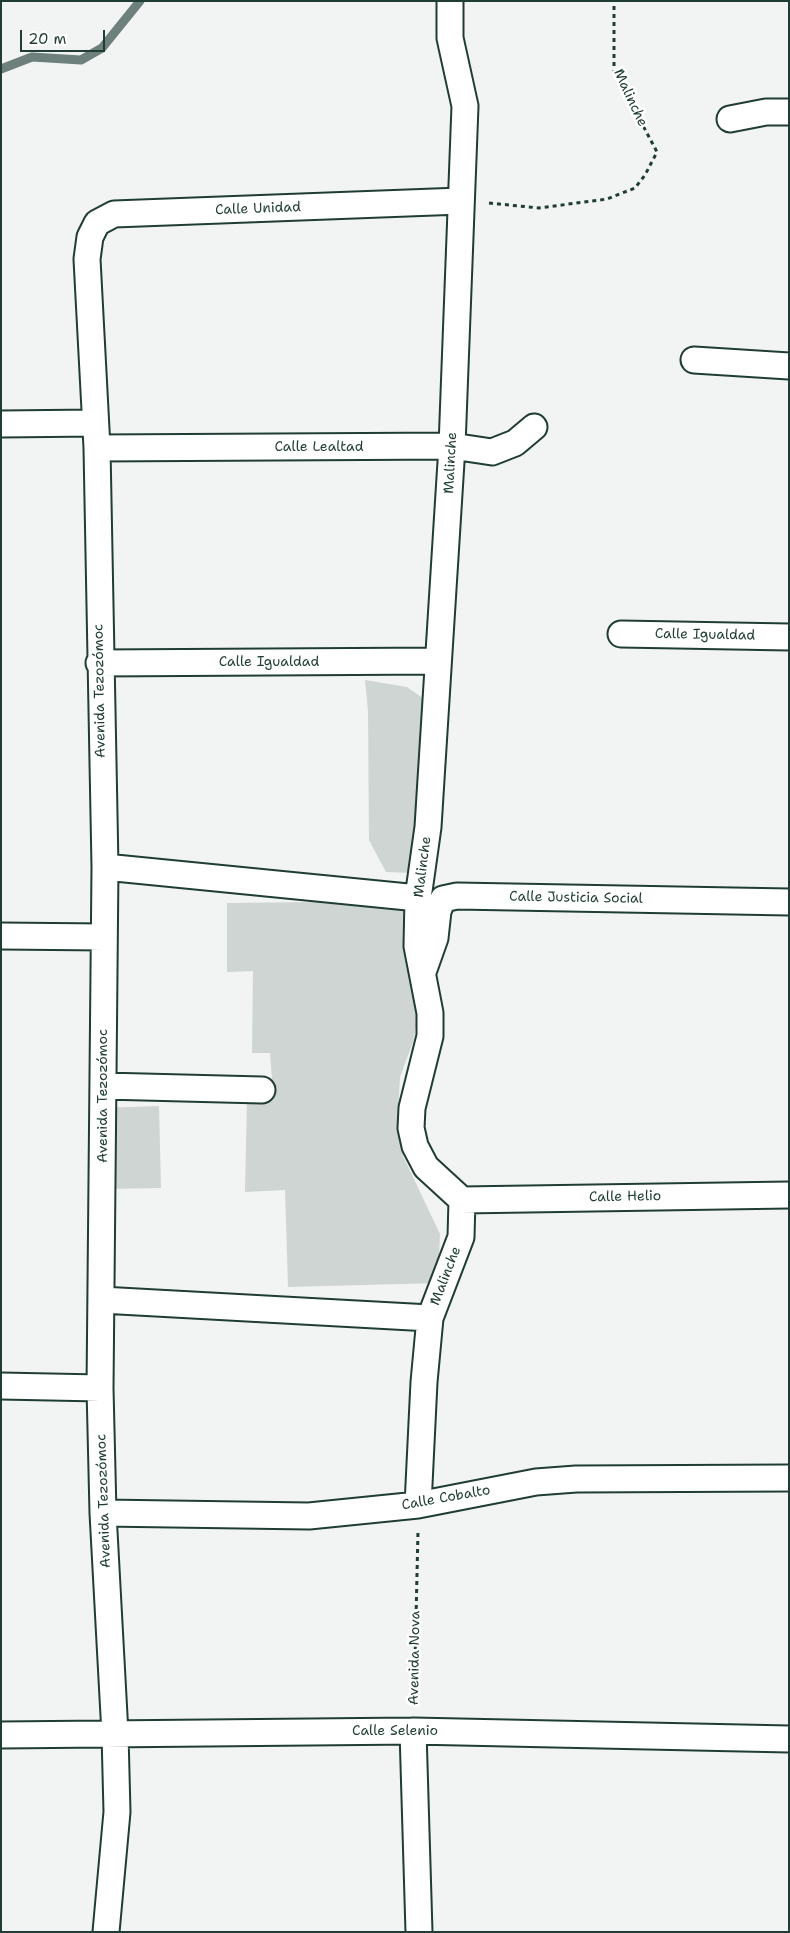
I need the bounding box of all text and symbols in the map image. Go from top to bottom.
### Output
scale bar [22,20,108,52]
text: 20 m [28,29,67,49]
street label: Malinche [609,66,651,130]
street label: Calle Unidad [215,199,301,219]
street label: Malinche [441,432,461,494]
street label: Calle Lealtad [274,439,364,455]
street label: Avenida Tezozómoc [90,624,110,758]
street label: Calle Igualdad [655,626,755,644]
street label: Calle Igualdad [219,654,319,670]
street label: Malinche [411,835,435,899]
street label: Calle Justicia Social [509,888,643,908]
street label: Avenida Tezozómoc [95,1029,111,1163]
street label: Calle Helio [589,1188,661,1206]
street label: Malinche [427,1244,465,1308]
street label: Avenida Tezozómoc [93,1434,115,1568]
street label: Calle Cobalto [400,1482,492,1514]
street label: Avenida Nova [406,1611,424,1705]
street label: Calle Selenio [352,1723,438,1739]

